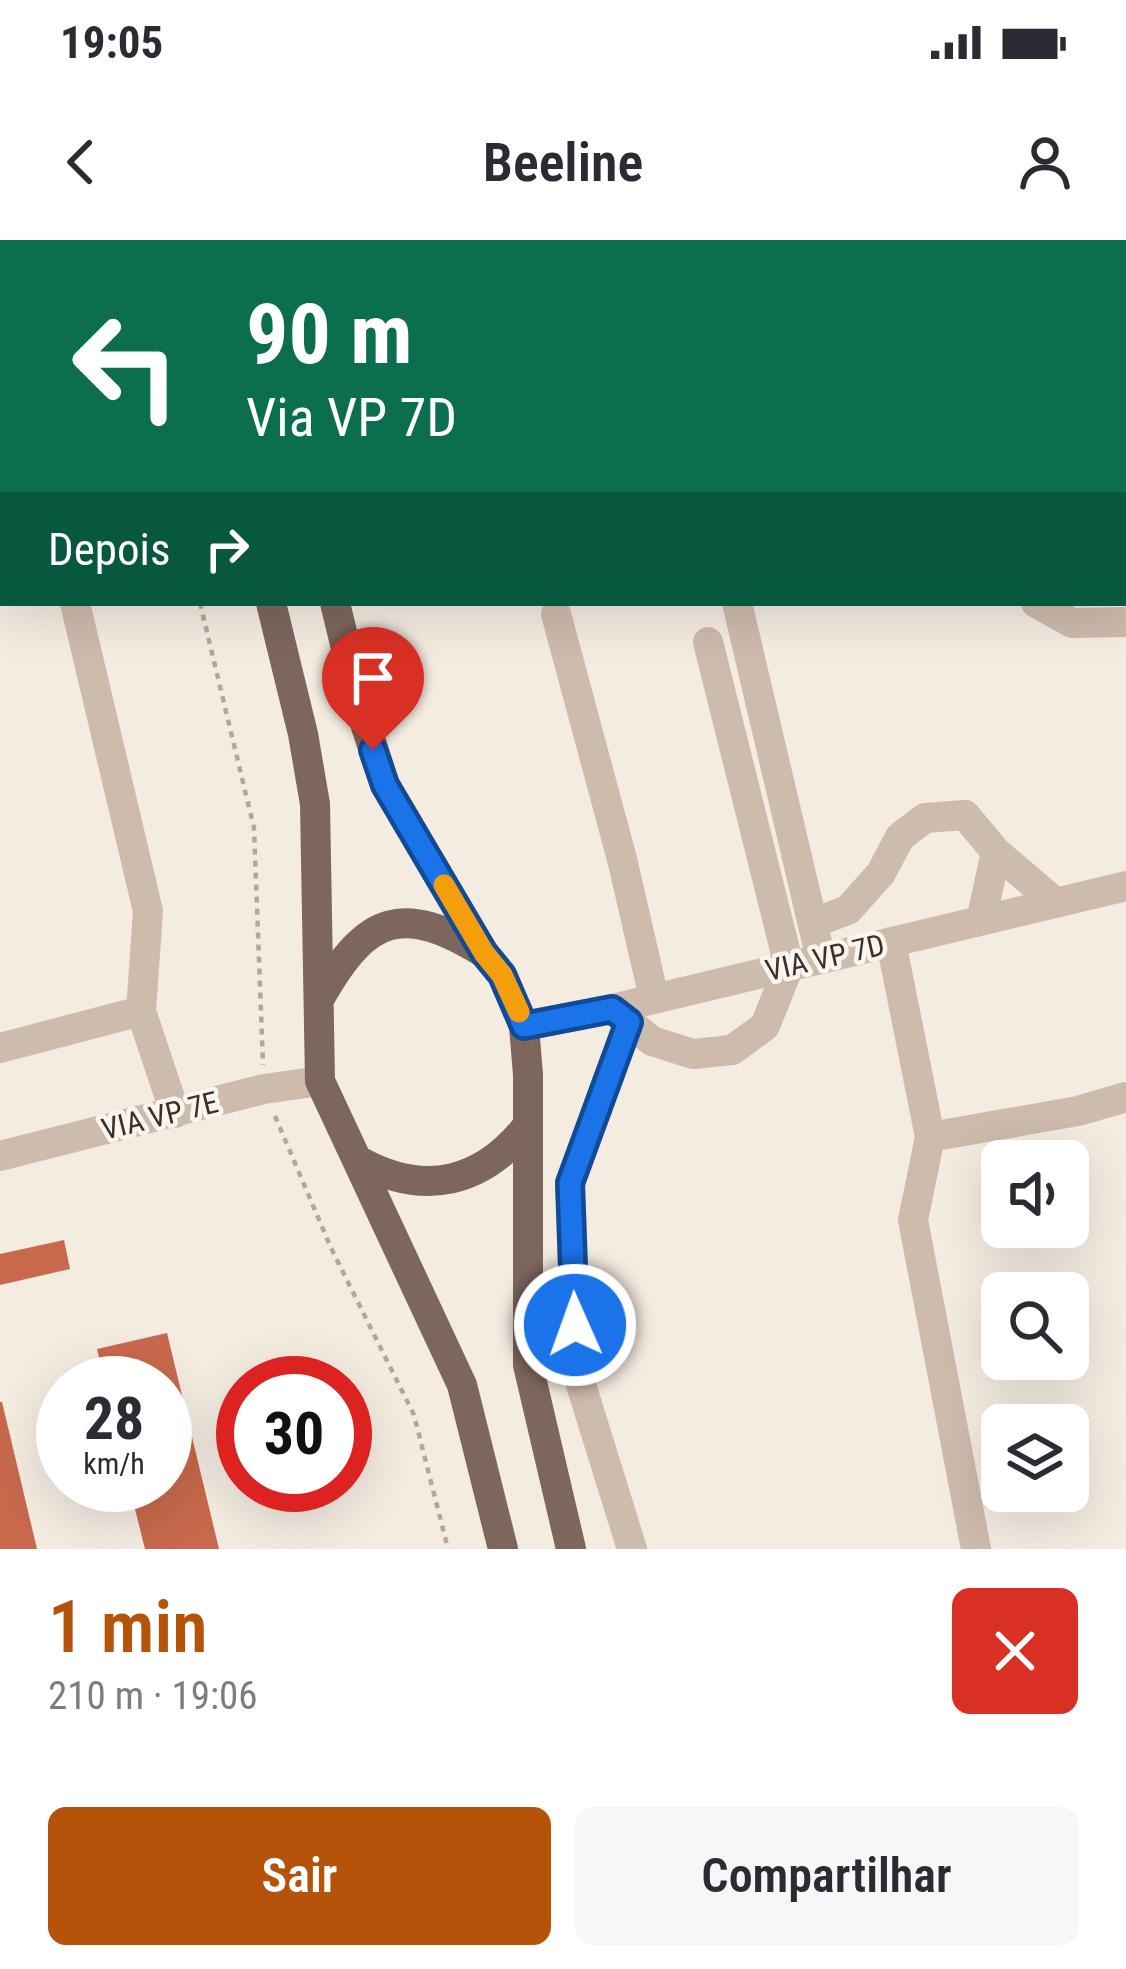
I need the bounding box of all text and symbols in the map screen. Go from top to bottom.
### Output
text: 19:05 [60,16,163,69]
icon: back [48,129,114,195]
icon: person [1012,129,1078,195]
text: Beeline [483,131,643,194]
text: 90 m [246,285,413,384]
icon: left [48,288,204,444]
text: Via VP 7D [246,386,457,449]
icon: right [194,516,260,582]
text: Depois [48,523,170,576]
pin [322,627,424,750]
icon: arrive [340,645,406,711]
street label: VIA VP 7D [762,927,888,988]
street label: VIA VP 7E [98,1084,222,1147]
map controls [981,1140,1089,1512]
button: sound [981,1140,1089,1248]
position arrow [512,1262,638,1388]
button: search [981,1272,1089,1380]
speed limit sign: 30 [216,1356,372,1512]
text: 28 [84,1383,144,1454]
button: layers [981,1404,1089,1512]
text: km/h [83,1446,145,1481]
text: 1 min [48,1585,207,1670]
button: close [952,1588,1078,1714]
text: 210 m · 19:06 [48,1673,258,1719]
button: Sair [48,1807,551,1945]
button: Compartilhar [575,1807,1078,1945]

